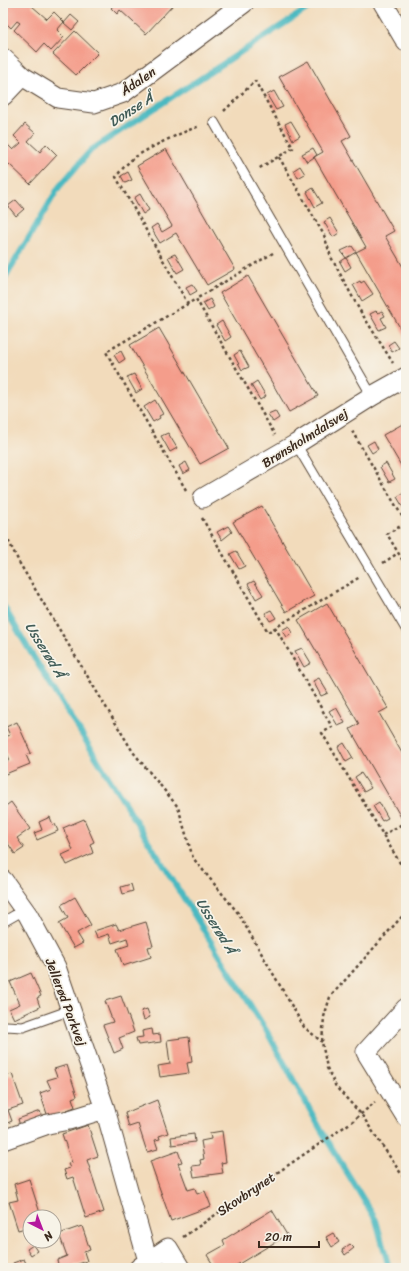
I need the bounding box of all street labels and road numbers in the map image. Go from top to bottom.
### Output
street label: Ådalen [114,60,161,102]
street label: Brønsholmdalsvej [257,402,354,474]
street label: Jellerød Parkvej [38,954,94,1050]
street label: Skovbrynet [212,1166,280,1222]

